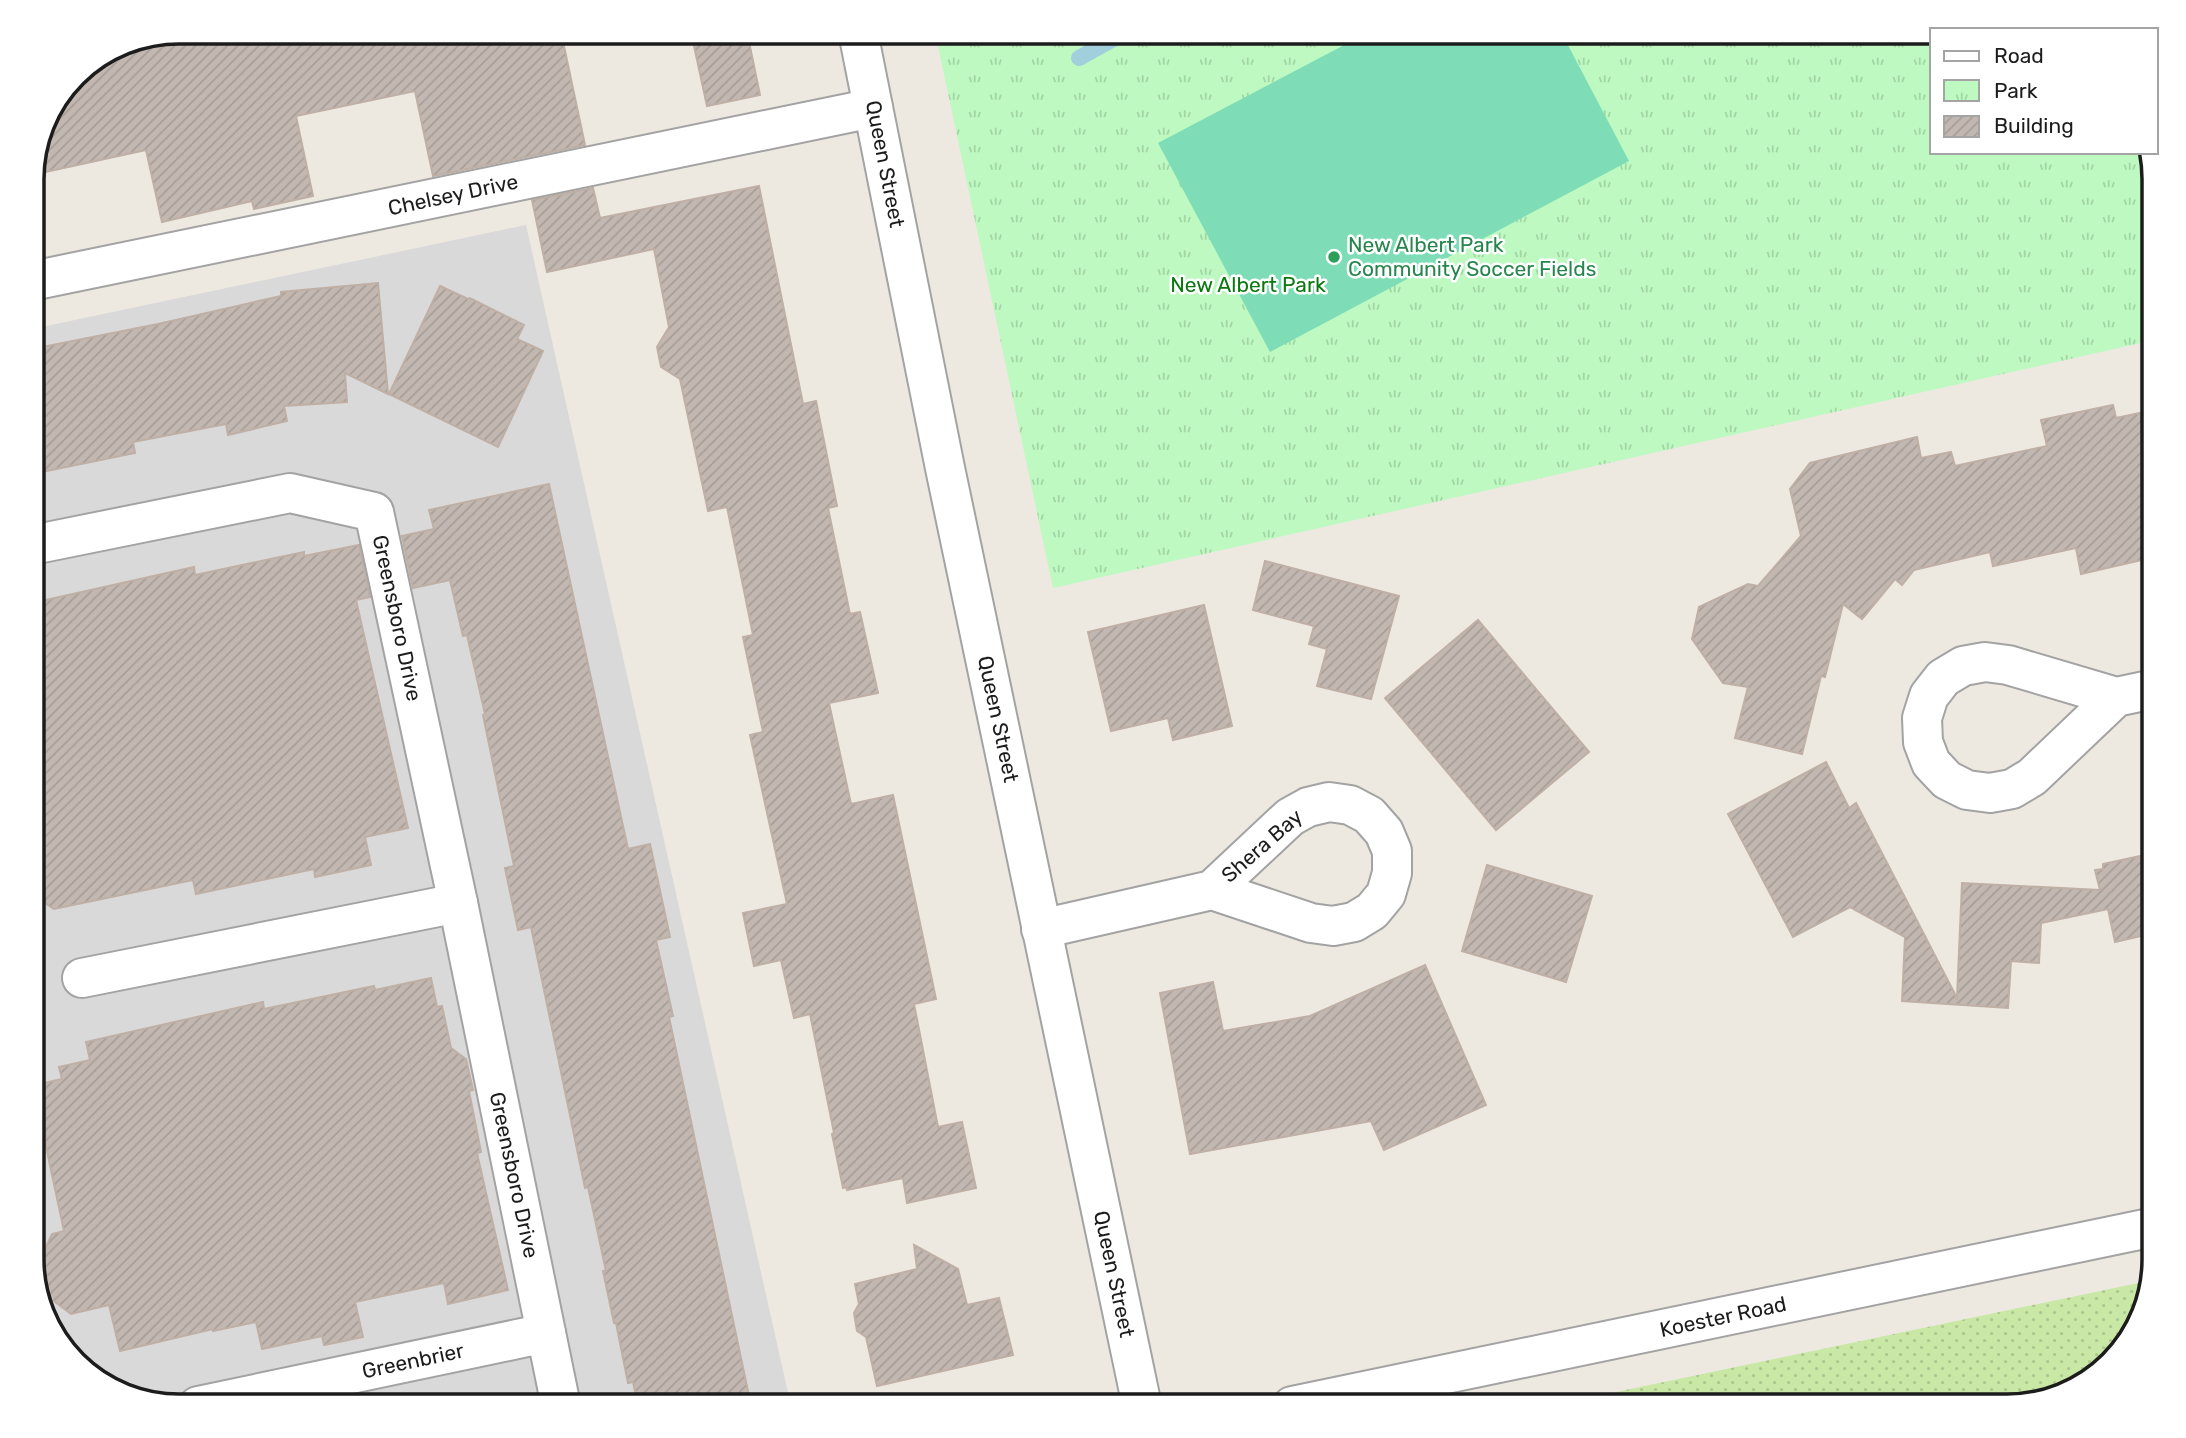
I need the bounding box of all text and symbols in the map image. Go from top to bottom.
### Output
legend [1930,28,2158,154]
text: Road [1994,43,2044,68]
text: Park [1994,78,2038,103]
street label: Queen Street [861,98,910,230]
text: Building [1994,113,2074,138]
street label: Chelsey Drive [386,169,520,221]
place label: New Albert Park Community Soccer Fields [1348,232,1596,281]
marker: New Albert Park Community Soccer Fields [1326,249,1342,265]
park label: New Albert Park [1170,272,1326,297]
street label: Greensboro Drive [368,533,427,703]
street label: Queen Street [973,653,1024,785]
street label: Shera Bay [1216,803,1308,888]
street label: Greensboro Drive [485,1090,544,1260]
street label: Queen Street [1089,1208,1140,1340]
street label: Koester Road [1657,1291,1789,1342]
street label: Greenbrier [360,1338,466,1384]

